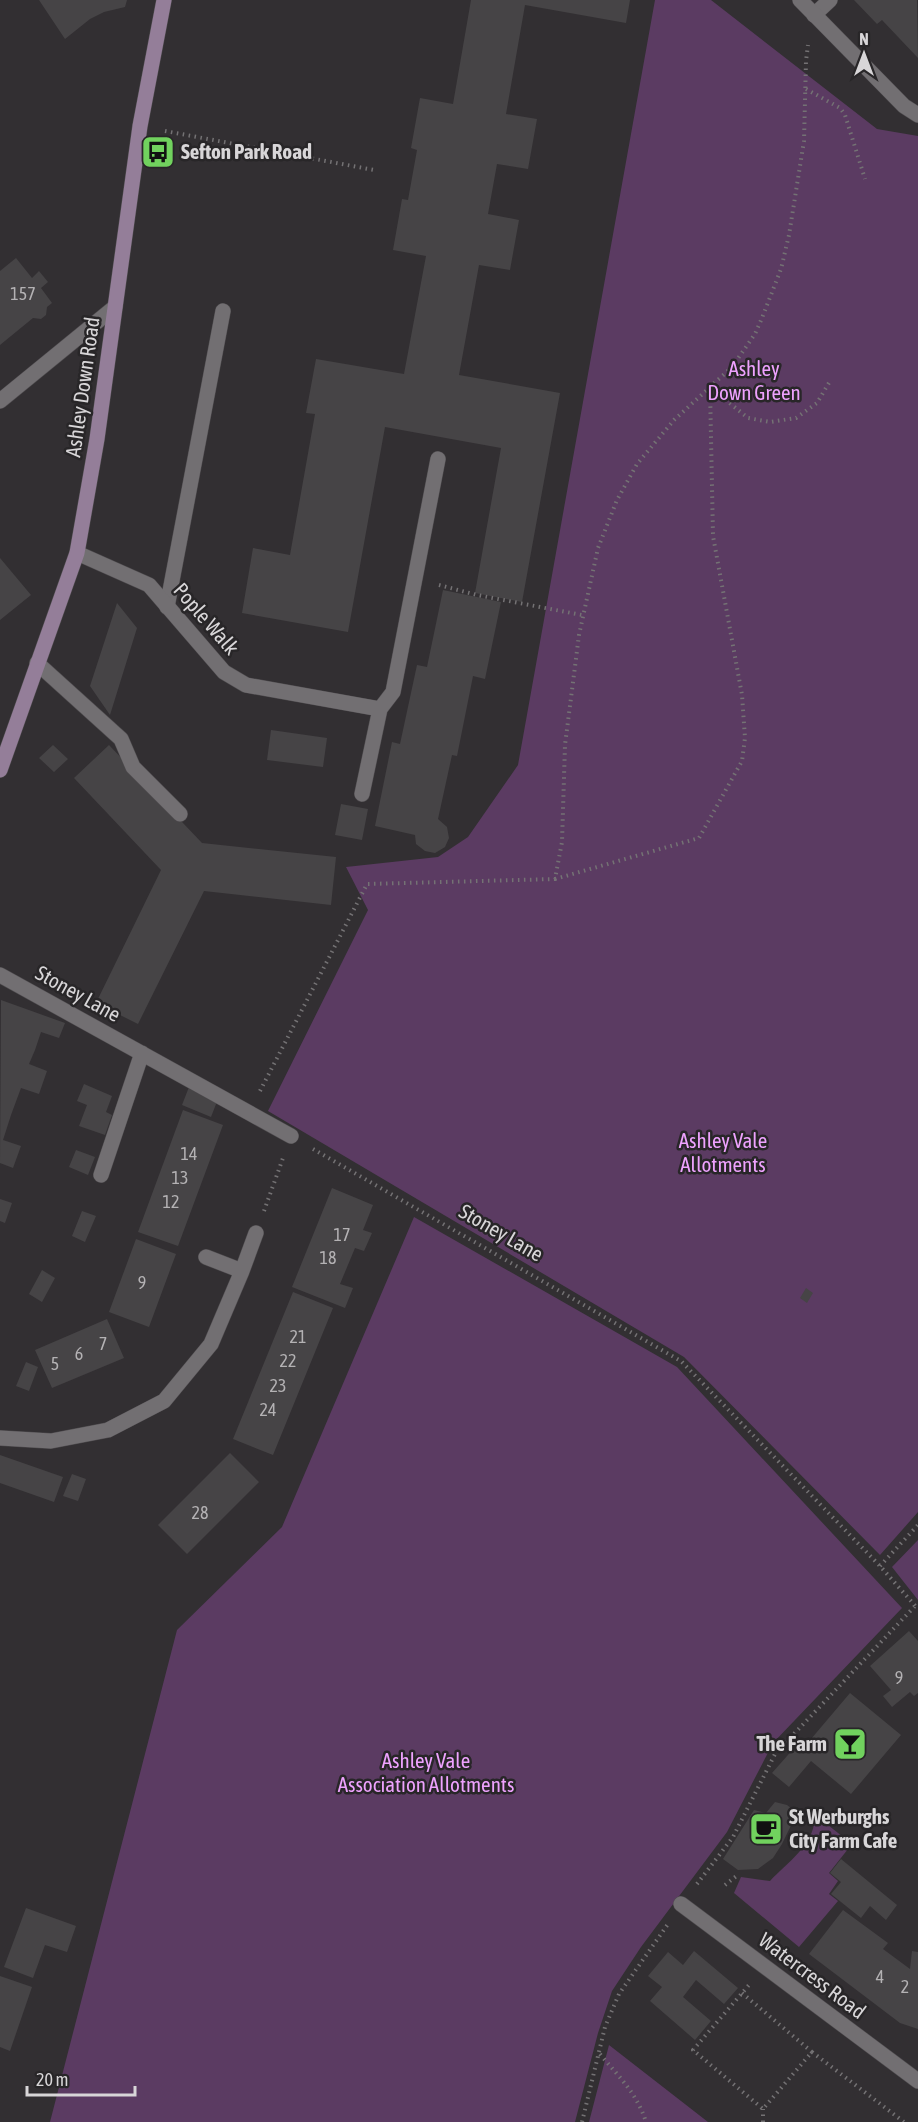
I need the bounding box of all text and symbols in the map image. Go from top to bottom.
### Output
north arrow [834,24,894,84]
text: N [859,30,869,48]
bus stop icon: Sefton Park Road [140,134,176,170]
place label: Sefton Park Road [181,139,312,163]
house number: 157 [10,283,36,304]
street label: Ashley Down Road [60,315,104,458]
park label: Ashley Down Green [707,356,801,404]
street label: Pople Walk [169,578,244,659]
street label: Stoney Lane [32,960,125,1026]
park label: Ashley Vale Allotments [679,1128,767,1176]
house number: 14 [181,1143,197,1164]
house number: 13 [172,1167,188,1188]
house number: 12 [163,1191,179,1212]
street label: Stoney Lane [455,1198,548,1266]
house number: 17 [334,1224,350,1245]
house number: 18 [320,1247,336,1268]
house number: 9 [138,1272,146,1293]
house number: 21 [290,1326,306,1347]
house number: 7 [99,1333,107,1354]
house number: 6 [75,1343,83,1364]
house number: 22 [280,1350,296,1371]
house number: 5 [51,1353,59,1374]
house number: 23 [270,1375,286,1396]
house number: 24 [260,1399,276,1420]
house number: 28 [192,1502,208,1523]
house number: 9 [895,1667,903,1688]
bar icon: The Farm [832,1726,868,1762]
place label: The Farm [756,1731,827,1755]
park label: Ashley Vale Association Allotments [338,1748,514,1796]
place label: St Werburghs City Farm Cafe [789,1804,897,1852]
cafe icon: St Werburghs City Farm Cafe [748,1811,784,1847]
street label: Watercress Road [755,1927,871,2023]
house number: 4 [876,1966,884,1987]
house number: 2 [901,1976,909,1997]
scale bar [27,2059,135,2097]
text: 20 m [36,2069,68,2090]

